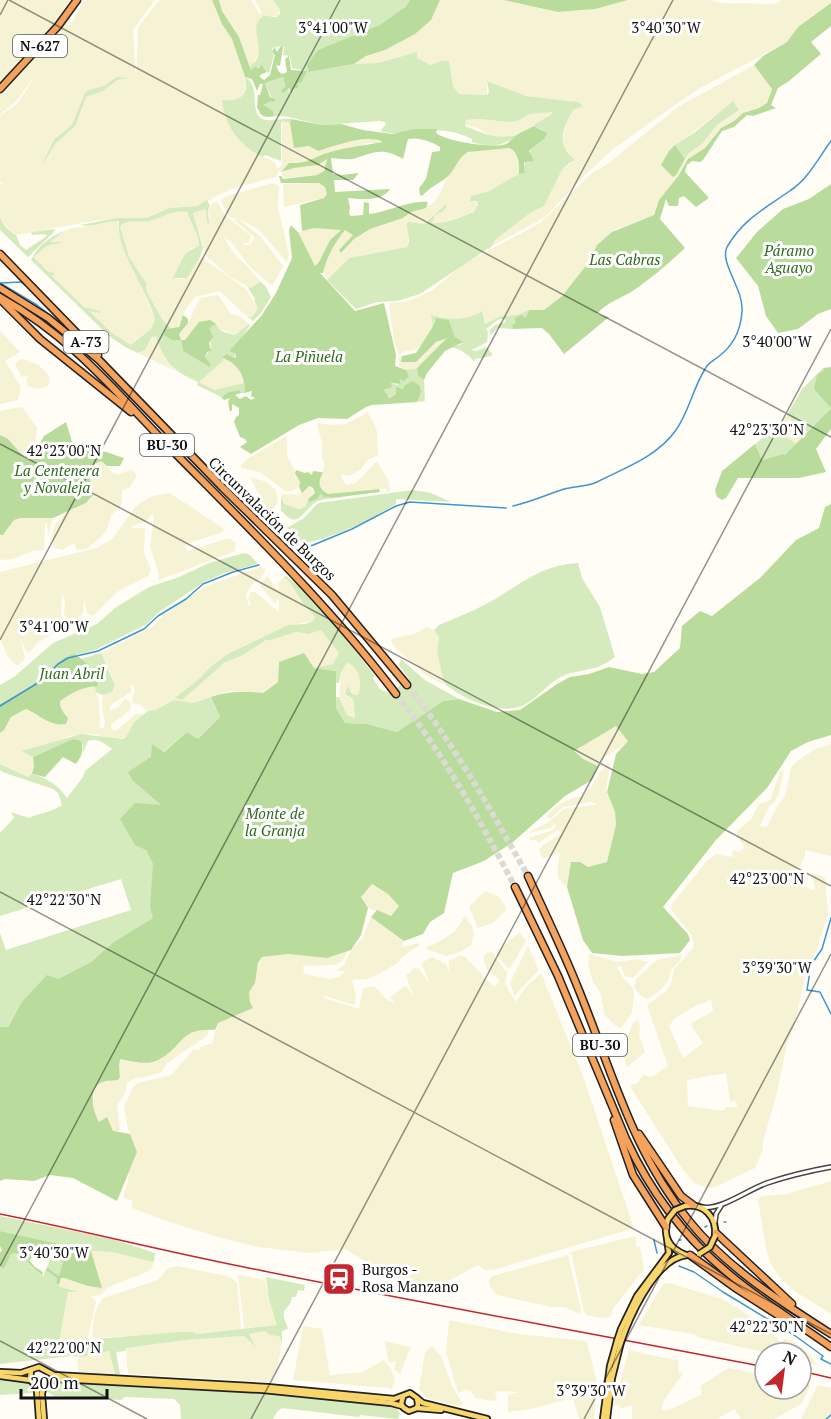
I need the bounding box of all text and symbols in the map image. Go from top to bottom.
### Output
text: 3°41'00"W [298,17,369,37]
text: 3°40'30"W [631,17,702,37]
road number: N-627 [13,35,67,57]
park label: Páramo Aguayo [763,240,814,277]
park label: Las Cabras [588,249,661,269]
road number: A-73 [64,331,109,353]
text: 3°40'00"W [742,331,813,351]
park label: La Piñuela [274,346,343,366]
text: 42°23'30"N [730,419,804,439]
road number: BU-30 [140,434,194,456]
text: 42°23'00"N [27,440,101,460]
street label: Circunvalación de Burgos [205,452,341,584]
park label: La Centenera y Novaleja [14,460,99,497]
text: 3°41'00"W [19,616,90,636]
park label: Juan Abril [39,663,105,683]
park label: Monte de la Granja [244,803,305,840]
text: 42°23'00"N [730,868,804,888]
text: 42°22'30"N [27,889,101,909]
text: 3°39'30"W [742,957,813,977]
road number: BU-30 [573,1034,627,1056]
text: 3°40'30"W [19,1242,90,1262]
place label: Burgos - Rosa Manzano [362,1259,459,1296]
station icon: Burgos - Rosa Manzano [321,1261,357,1297]
text: 42°22'30"N [730,1316,804,1336]
text: 42°22'00"N [27,1337,101,1357]
north arrow [753,1341,813,1401]
text: N [780,1345,801,1370]
scale bar [21,1362,106,1400]
text: 200 m [30,1370,79,1394]
text: 3°39'30"W [556,1380,627,1400]

